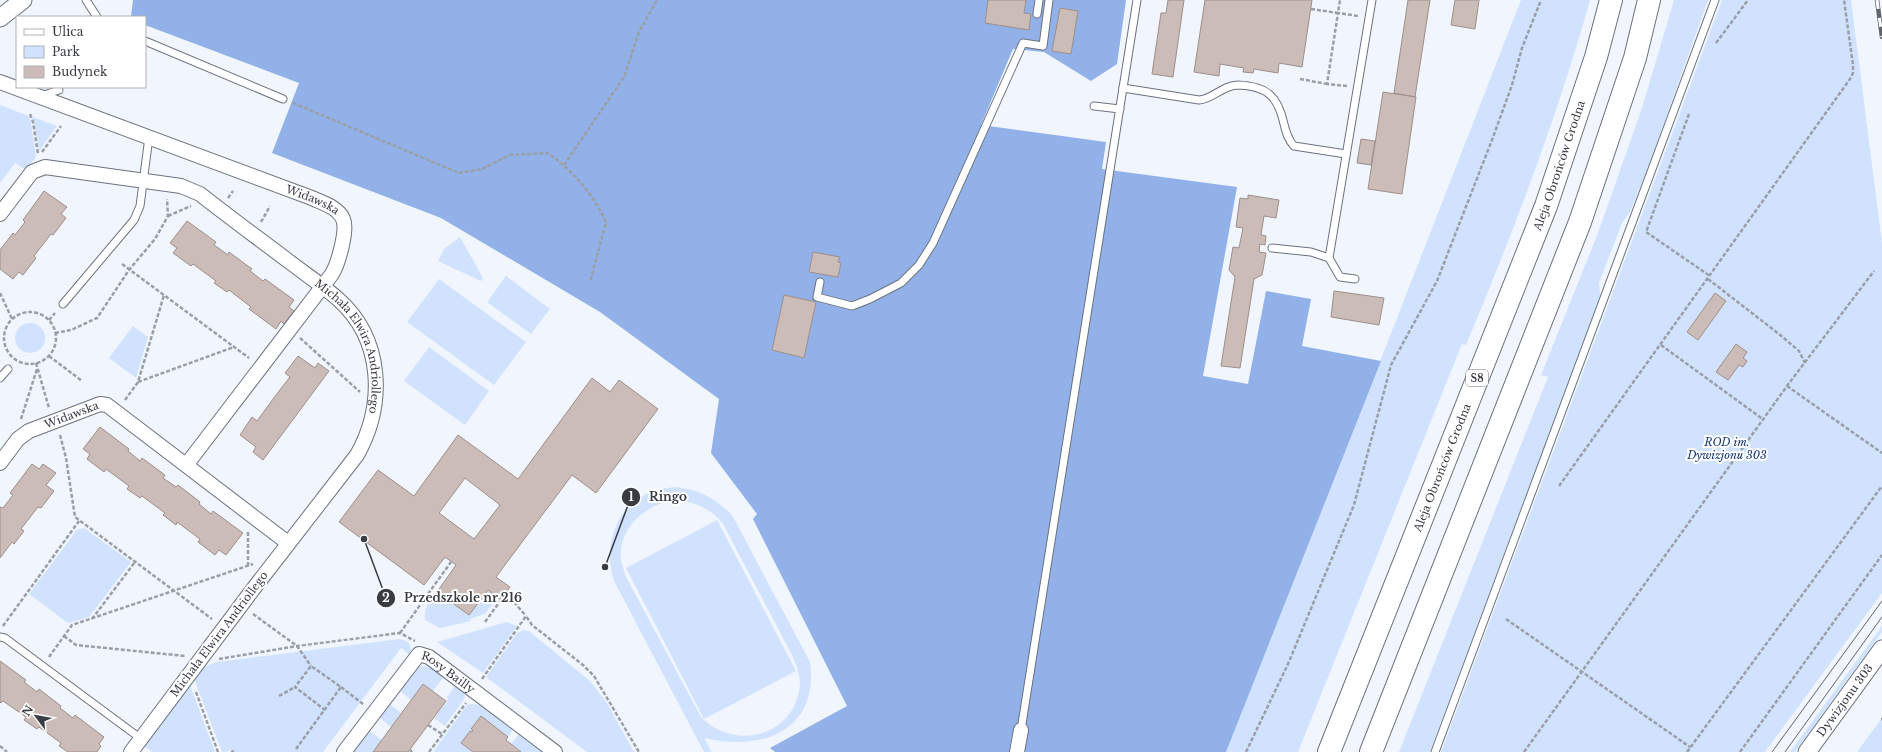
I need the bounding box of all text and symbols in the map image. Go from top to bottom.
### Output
legend [16,16,146,88]
text: Ulica [52,24,84,39]
text: Park [52,44,80,59]
text: Budynek [52,64,108,79]
street label: Aleja Obrońców Grodna [1530,98,1588,234]
street label: Widawska [283,182,343,218]
street label: Michała Elwira Andriollego [312,276,383,415]
road number: S8 [1466,370,1488,386]
street label: Widawska [41,398,101,432]
street label: Aleja Obrońców Grodna [1410,401,1474,535]
park label: ROD im. Dywizjonu 303 [1686,435,1767,462]
callout: Ringo [621,485,695,509]
text: 1 [628,489,634,504]
text: Ringo [649,489,687,504]
street label: Michała Elwira Andriollego [167,569,271,699]
callout: Przedszkole nr 216 [376,586,530,610]
text: 2 [382,590,390,605]
text: Przedszkole nr 216 [404,590,522,605]
street label: Rosy Bailly [420,648,478,696]
street label: Dywizjonu 303 [1814,661,1876,739]
north arrow [16,696,56,736]
text: N [19,702,37,719]

